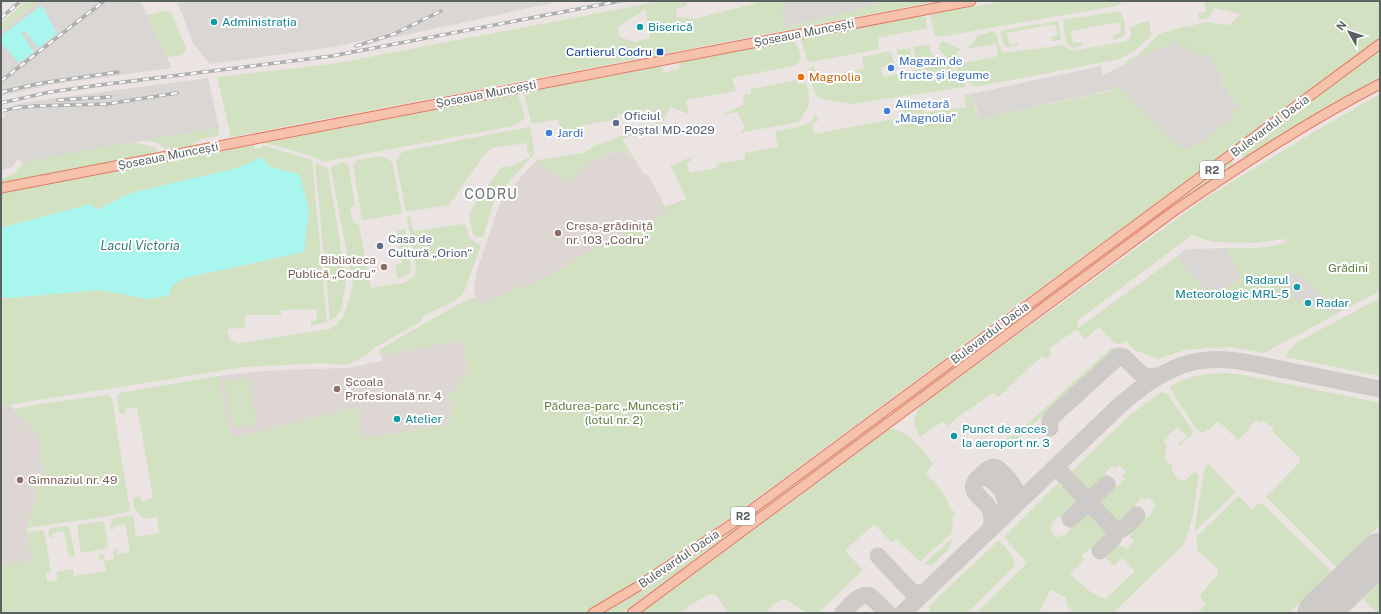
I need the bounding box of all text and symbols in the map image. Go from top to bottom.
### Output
north arrow [1329,12,1369,52]
place label: Administrația [222,15,297,29]
street label: Șoseaua Muncești [753,16,855,50]
marker: Administrația [209,17,219,27]
text: N [1334,19,1349,33]
place label: Biserică [648,20,693,34]
marker: Biserică [635,22,645,32]
place label: Cartierul Codru [566,45,652,59]
marker: Cartierul Codru [655,47,665,57]
place label: Magazin de fructe și legume [899,54,990,82]
marker: Magazin de fructe și legume [886,63,896,73]
place label: Magnolia [809,70,861,84]
marker: Magnolia [796,72,806,82]
street label: Șoseaua Muncești [435,77,537,111]
street label: Bulevardul Dacia [1228,92,1312,160]
place label: Alimetară „Magnolia” [895,97,956,125]
marker: Alimetară „Magnolia” [882,106,892,116]
place label: Oficiul Poștal MD-2029 [624,109,715,137]
marker: Oficiul Poștal MD-2029 [611,118,621,128]
place label: Jardi [557,126,583,140]
marker: Jardi [544,128,554,138]
street label: Șoseaua Muncești [117,139,219,173]
road number: R2 [1200,161,1224,179]
district label: CODRU [464,186,518,202]
place label: Creșa-grădiniță nr. 103 „Codru” [566,219,653,247]
marker: Creșa-grădiniță nr. 103 „Codru” [553,228,563,238]
place label: Casa de Cultură „Orion“ [388,232,472,260]
water label: Lacul Victoria [100,238,180,253]
marker: Casa de Cultură „Orion“ [375,241,385,251]
place label: Biblioteca Publică „Codru” [288,253,376,281]
park label: Grădini [1328,261,1368,275]
marker: Biblioteca Publică „Codru” [379,262,389,272]
place label: Radarul Meteorologic MRL-5 [1175,273,1289,301]
marker: Radarul Meteorologic MRL-5 [1292,282,1302,292]
place label: Radar [1316,296,1349,310]
marker: Radar [1303,298,1313,308]
street label: Bulevardul Dacia [948,299,1032,367]
place label: Școala Profesională nr. 4 [345,375,442,403]
marker: Școala Profesională nr. 4 [332,384,342,394]
park label: Pădurea-parc „Muncești” (lotul nr. 2) [544,399,684,427]
place label: Atelier [405,412,443,426]
marker: Atelier [392,414,402,424]
place label: Punct de acces la aeroport nr. 3 [962,422,1050,450]
marker: Punct de acces la aeroport nr. 3 [949,431,959,441]
place label: Gimnaziul nr. 49 [28,473,117,487]
marker: Gimnaziul nr. 49 [15,475,25,485]
road number: R2 [731,507,755,525]
street label: Bulevardul Dacia [636,527,722,591]

